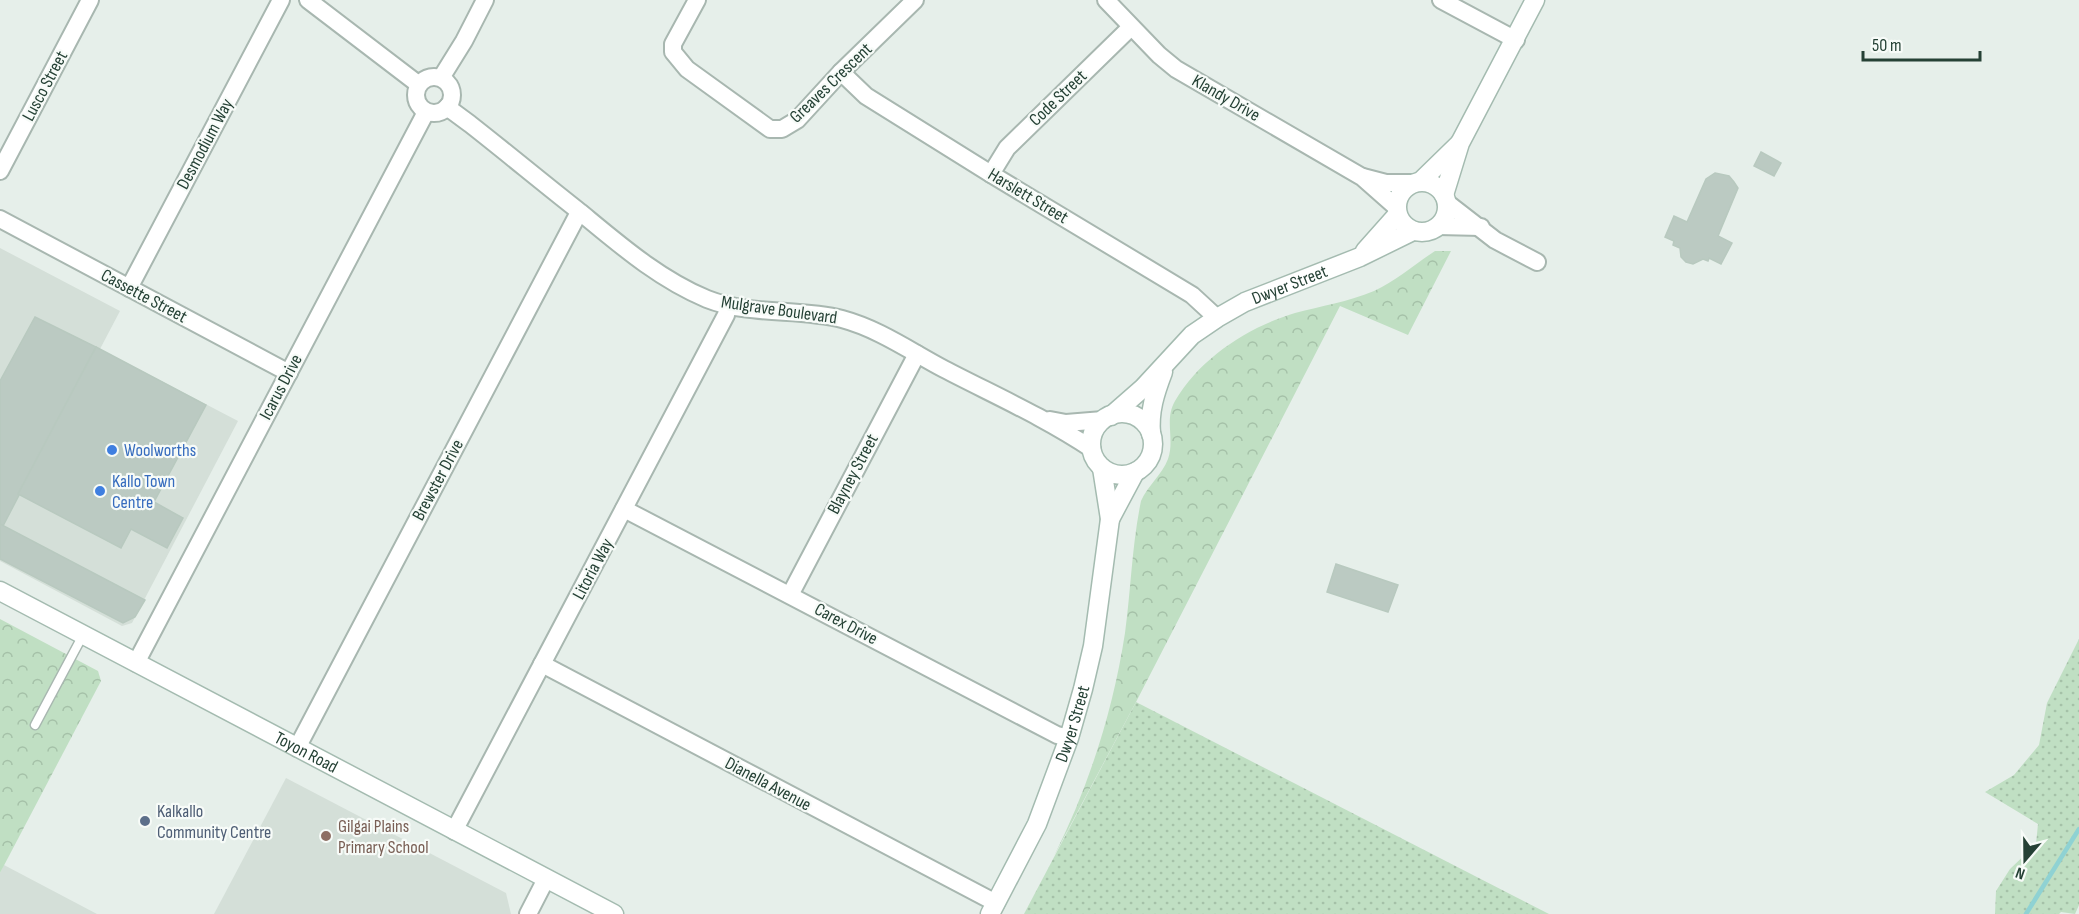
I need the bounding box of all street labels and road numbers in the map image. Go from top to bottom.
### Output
street label: Greaves Crescent [785,38,877,127]
street label: Lusco Street [18,47,72,125]
street label: Code Street [1025,65,1091,130]
street label: Klandy Drive [1188,70,1264,126]
street label: Desmodium Way [172,95,238,193]
street label: Harslett Street [984,164,1072,228]
street label: Dwyer Street [1249,260,1331,309]
street label: Cassette Street [97,265,191,328]
street label: Mulgrave Boulevard [720,291,838,329]
street label: Icarus Drive [255,351,307,423]
street label: Blayney Street [823,430,883,518]
street label: Brewster Drive [408,436,468,524]
street label: Litoria Way [568,535,618,603]
street label: Carex Drive [811,599,881,649]
street label: Dwyer Street [1050,683,1094,765]
street label: Toyon Road [271,727,341,777]
street label: Dianella Avenue [721,753,815,815]

